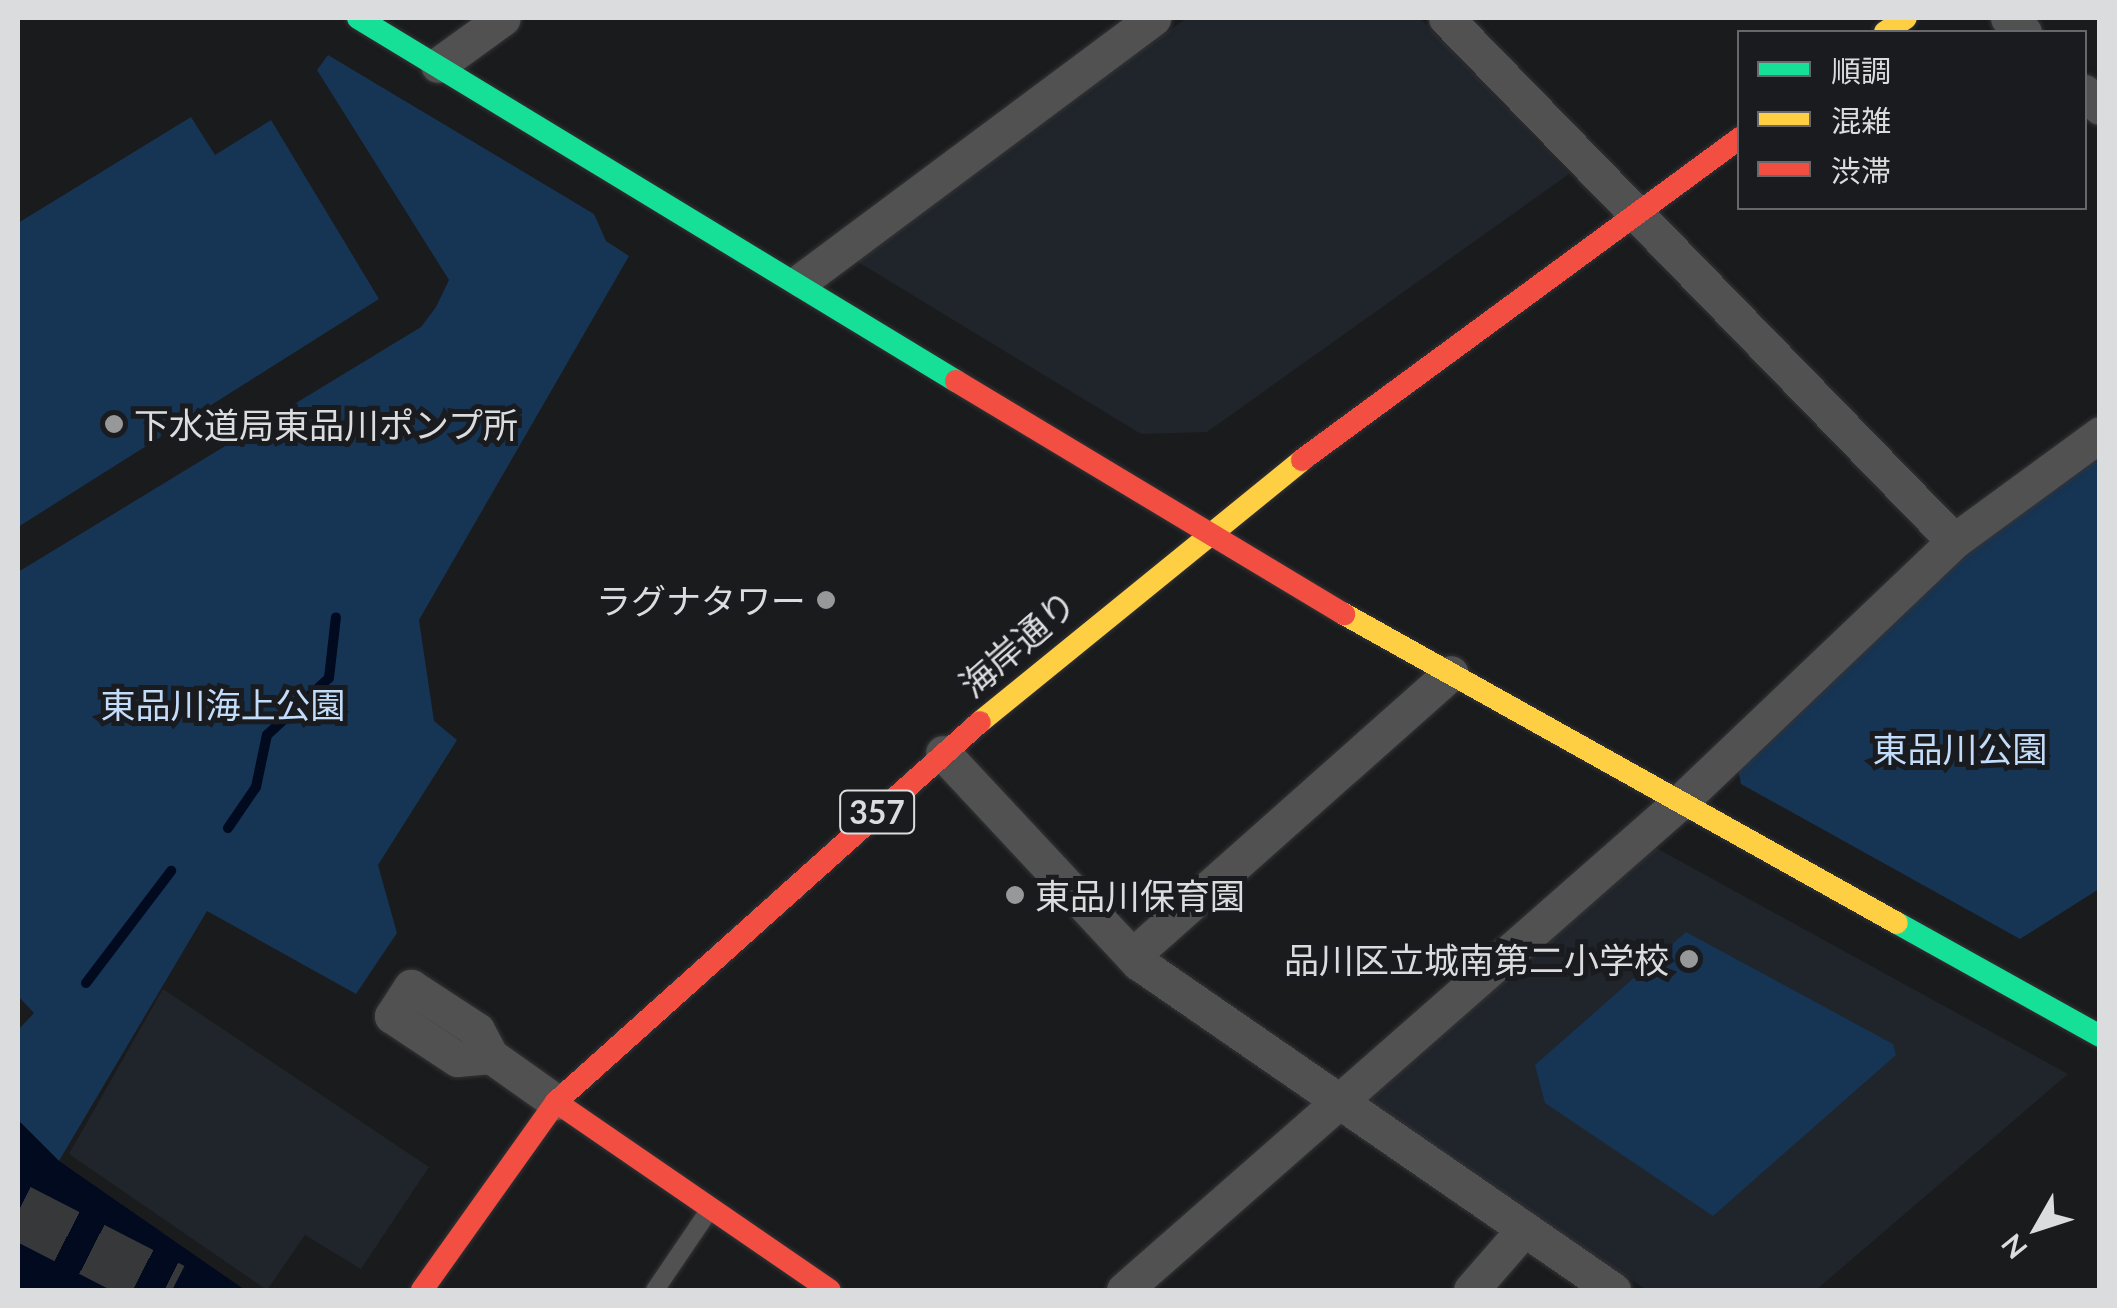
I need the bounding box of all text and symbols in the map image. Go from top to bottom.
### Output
legend [1737,30,2087,210]
text: 順調 [1831,52,1891,88]
text: 混雑 [1831,102,1891,138]
text: 渋滞 [1831,152,1891,188]
place label: 下水道局東品川ポンプ所 [134,403,519,445]
marker: 下水道局東品川ポンプ所 [103,413,125,435]
place label: ラグナタワー [596,579,806,621]
street label: 海岸通り [950,581,1084,705]
marker: ラグナタワー [815,589,837,611]
park label: 東品川海上公園 [101,683,345,725]
park label: 東品川公園 [1873,727,2047,769]
road number: 357 [837,785,917,839]
place label: 東品川保育園 [1035,874,1245,916]
marker: 東品川保育園 [1004,884,1026,906]
place label: 品川区立城南第二小学校 [1284,938,1669,980]
marker: 品川区立城南第二小学校 [1678,948,1700,970]
north arrow [1987,1178,2087,1278]
text: N [1994,1228,2034,1266]

